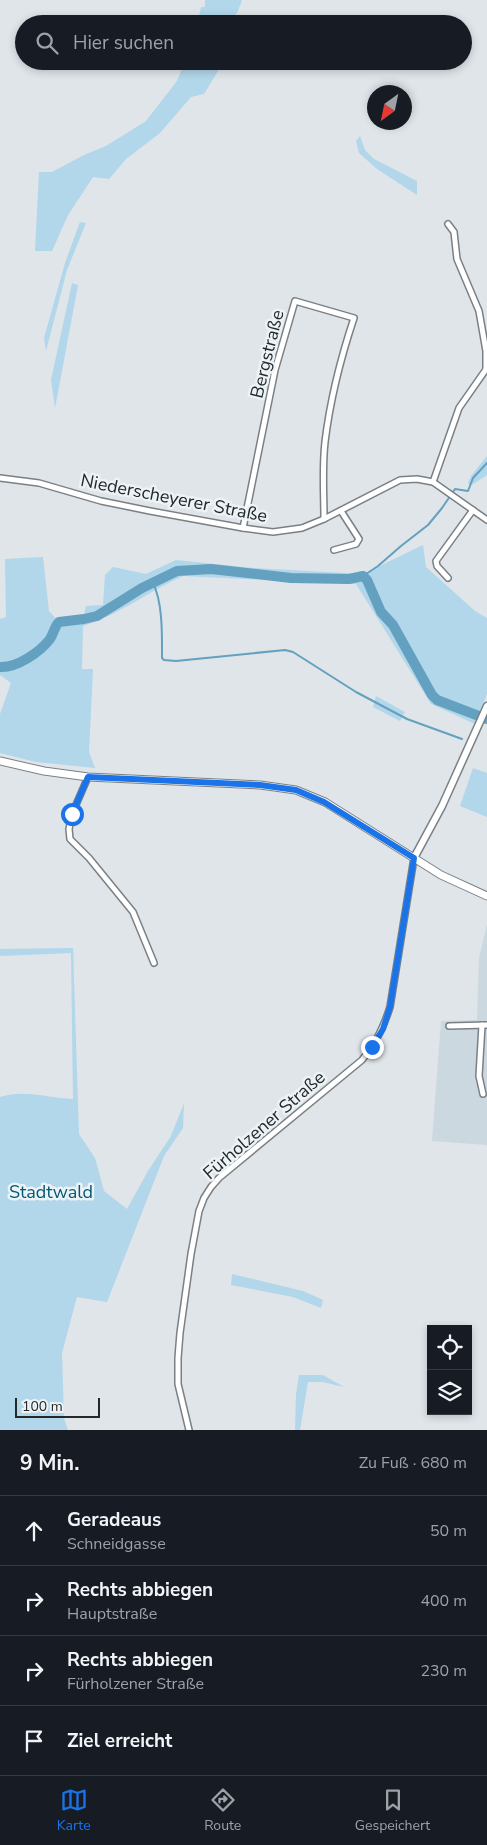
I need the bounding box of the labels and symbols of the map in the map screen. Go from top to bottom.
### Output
north arrow [367,85,412,130]
street label: Bergstraße [244,307,290,401]
street label: Niederscheyerer Straße [79,468,269,528]
route start [61,803,84,826]
route end [361,1036,384,1059]
street label: Fürholzener Straße [198,1065,330,1185]
park label: Stadtwald [9,1180,93,1204]
scale bar [15,1395,100,1418]

